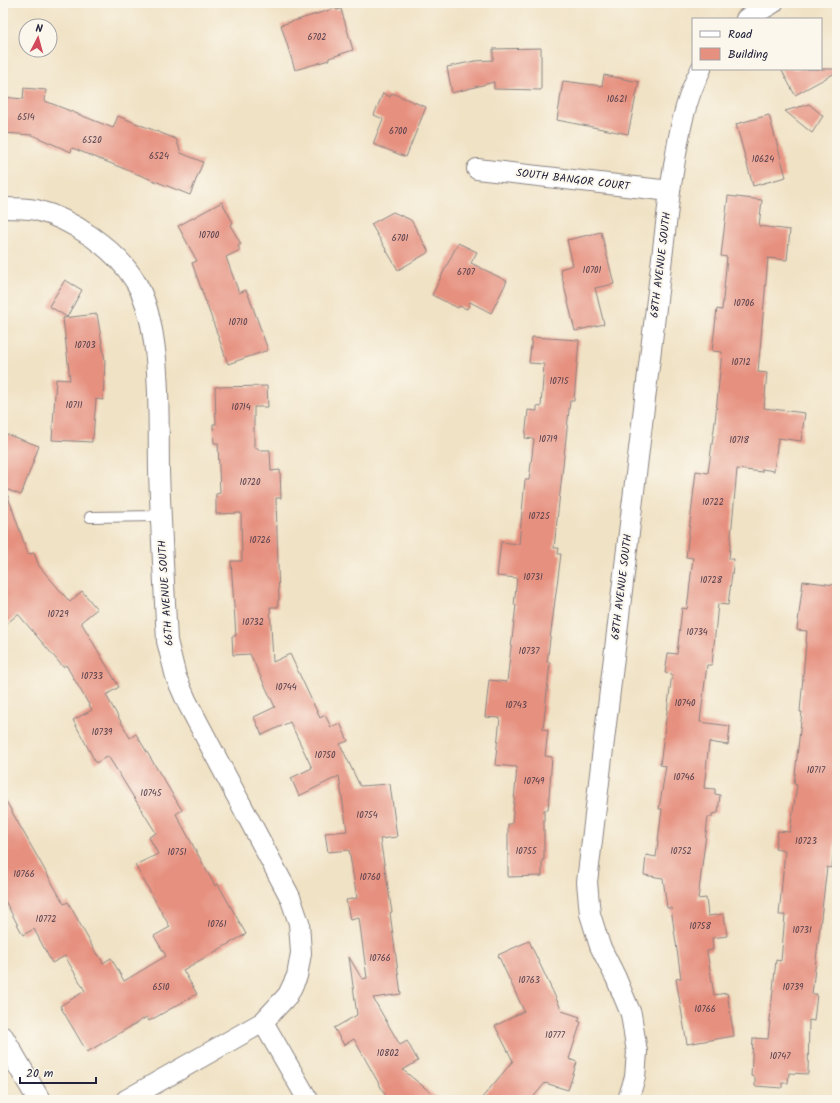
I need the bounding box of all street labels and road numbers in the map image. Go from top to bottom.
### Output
street label: SOUTH BANGOR COURT [515,164,632,196]
street label: 68TH AVENUE SOUTH [646,211,676,319]
street label: 68TH AVENUE SOUTH [607,533,637,641]
street label: 66TH AVENUE SOUTH [153,539,179,647]

